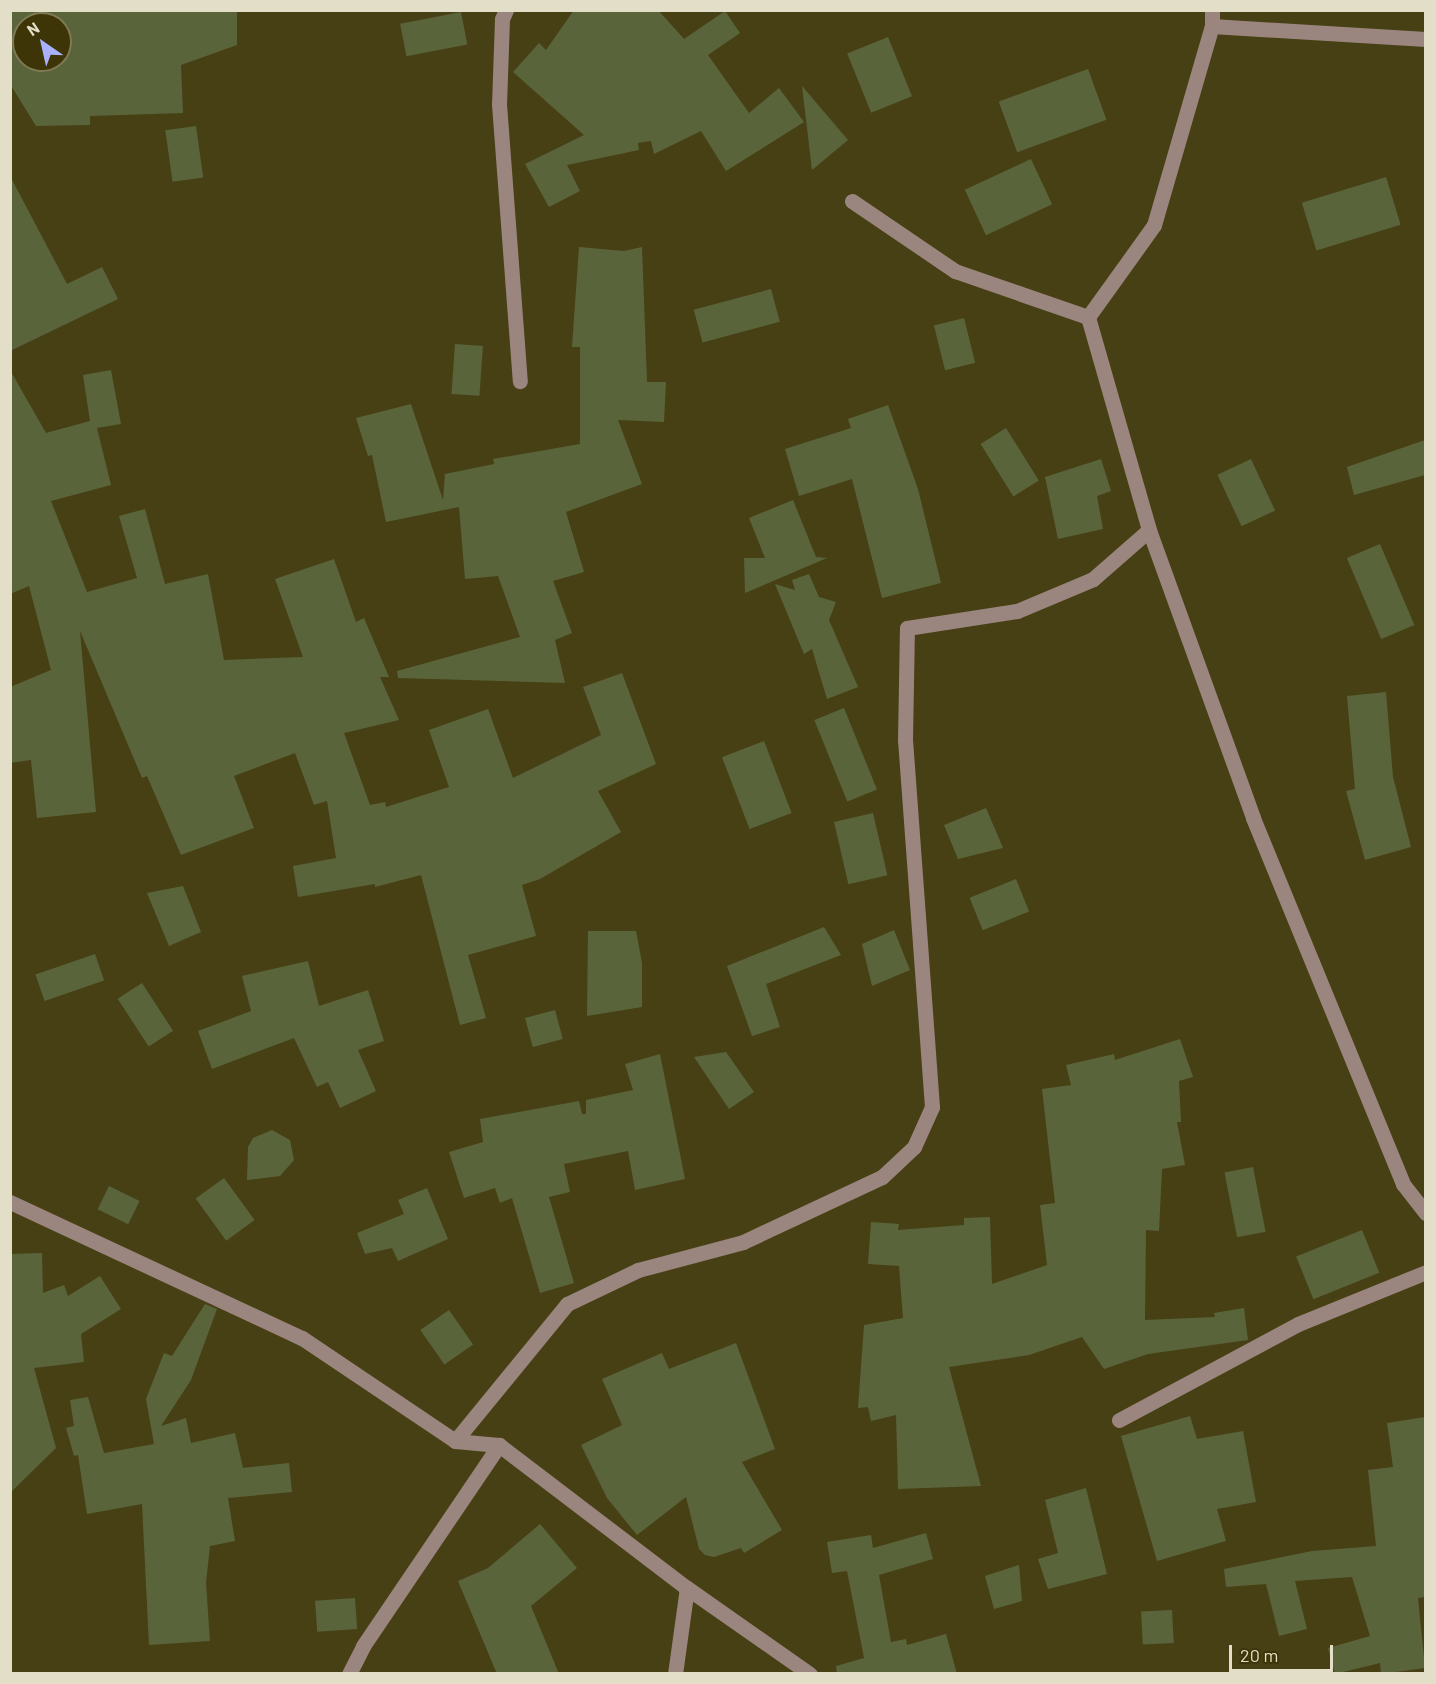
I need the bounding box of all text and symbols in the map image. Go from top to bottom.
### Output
north arrow [12,12,72,72]
text: N [23,17,42,39]
scale bar [1232,1633,1336,1671]
text: 20 m [1240,1644,1278,1666]

